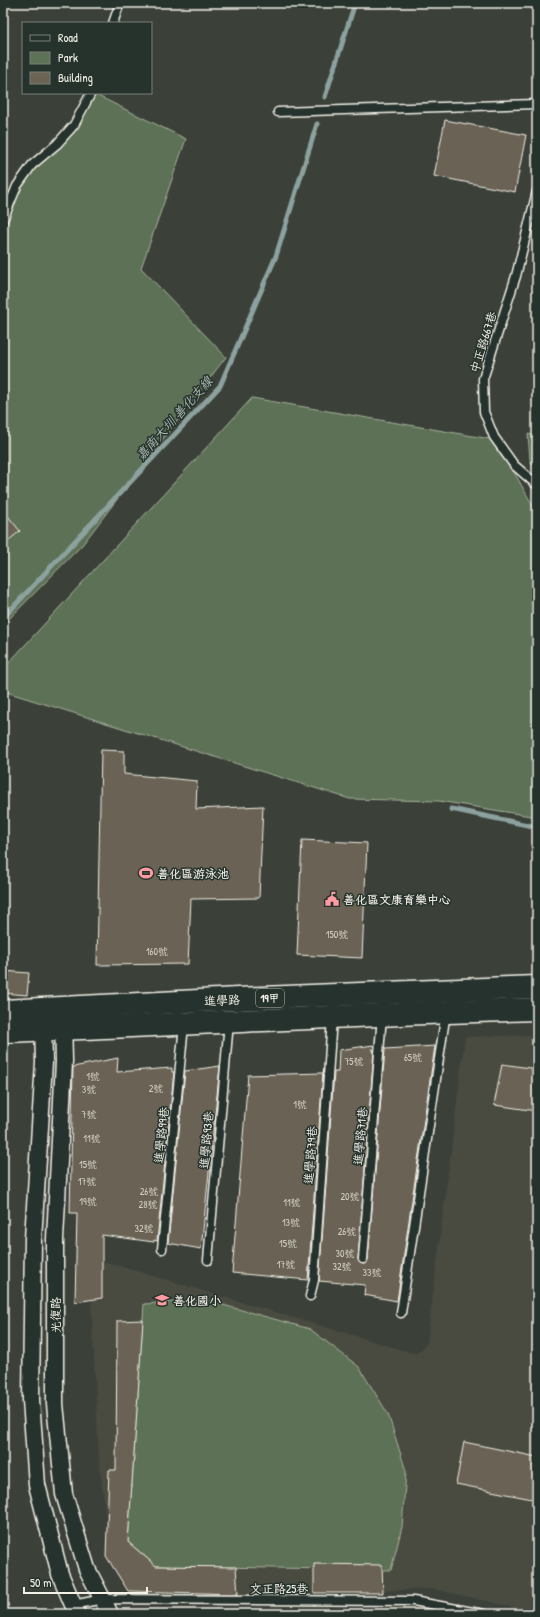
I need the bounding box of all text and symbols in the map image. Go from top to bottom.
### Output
legend [22,22,152,94]
text: Road [58,29,78,46]
text: Park [58,49,78,66]
text: Building [58,69,93,86]
street label: 中正路667巷 [466,309,500,375]
water label: 嘉南大圳 善化支線 [132,371,217,464]
sports icon: 善化區游泳池 [138,865,154,881]
place label: 善化區游泳池 [157,865,229,882]
public building icon: 善化區文康育樂中心 [324,891,340,907]
place label: 善化區文康育樂中心 [343,891,451,908]
house number: 150號 [326,928,348,941]
house number: 160號 [146,945,168,958]
road number: 19甲 [256,989,284,1007]
street label: 進學路 [204,991,240,1009]
house number: 65號 [404,1051,422,1064]
house number: 75號 [344,1055,364,1068]
house number: 1號 [86,1070,100,1083]
house number: 2號 [149,1082,163,1095]
house number: 3號 [82,1083,96,1096]
house number: 1號 [293,1098,307,1111]
street label: 進學路99巷 [150,1106,172,1164]
street label: 進學路71巷 [349,1106,371,1166]
house number: 7號 [82,1108,96,1121]
street label: 進學路93巷 [195,1110,217,1170]
street label: 進學路79巷 [299,1125,321,1185]
house number: 11號 [83,1132,101,1145]
house number: 15號 [79,1158,97,1171]
house number: 17號 [78,1175,96,1188]
house number: 26號 [140,1185,158,1198]
house number: 20號 [340,1190,360,1203]
house number: 19號 [79,1195,97,1208]
house number: 11號 [283,1196,301,1209]
house number: 28號 [138,1198,158,1211]
house number: 13號 [282,1216,300,1229]
house number: 32號 [134,1222,154,1235]
house number: 26號 [338,1225,356,1238]
house number: 15號 [279,1237,297,1250]
house number: 30號 [336,1247,354,1260]
house number: 17號 [277,1258,295,1271]
house number: 32號 [332,1260,352,1273]
house number: 33號 [363,1266,381,1279]
school or university icon: 善化國小 [154,1292,170,1308]
place label: 善化國小 [173,1292,221,1309]
street label: 光復路 [47,1297,64,1333]
scale bar [24,1569,147,1595]
text: 50 m [30,1574,51,1591]
street label: 文正路25巷 [250,1580,308,1597]

